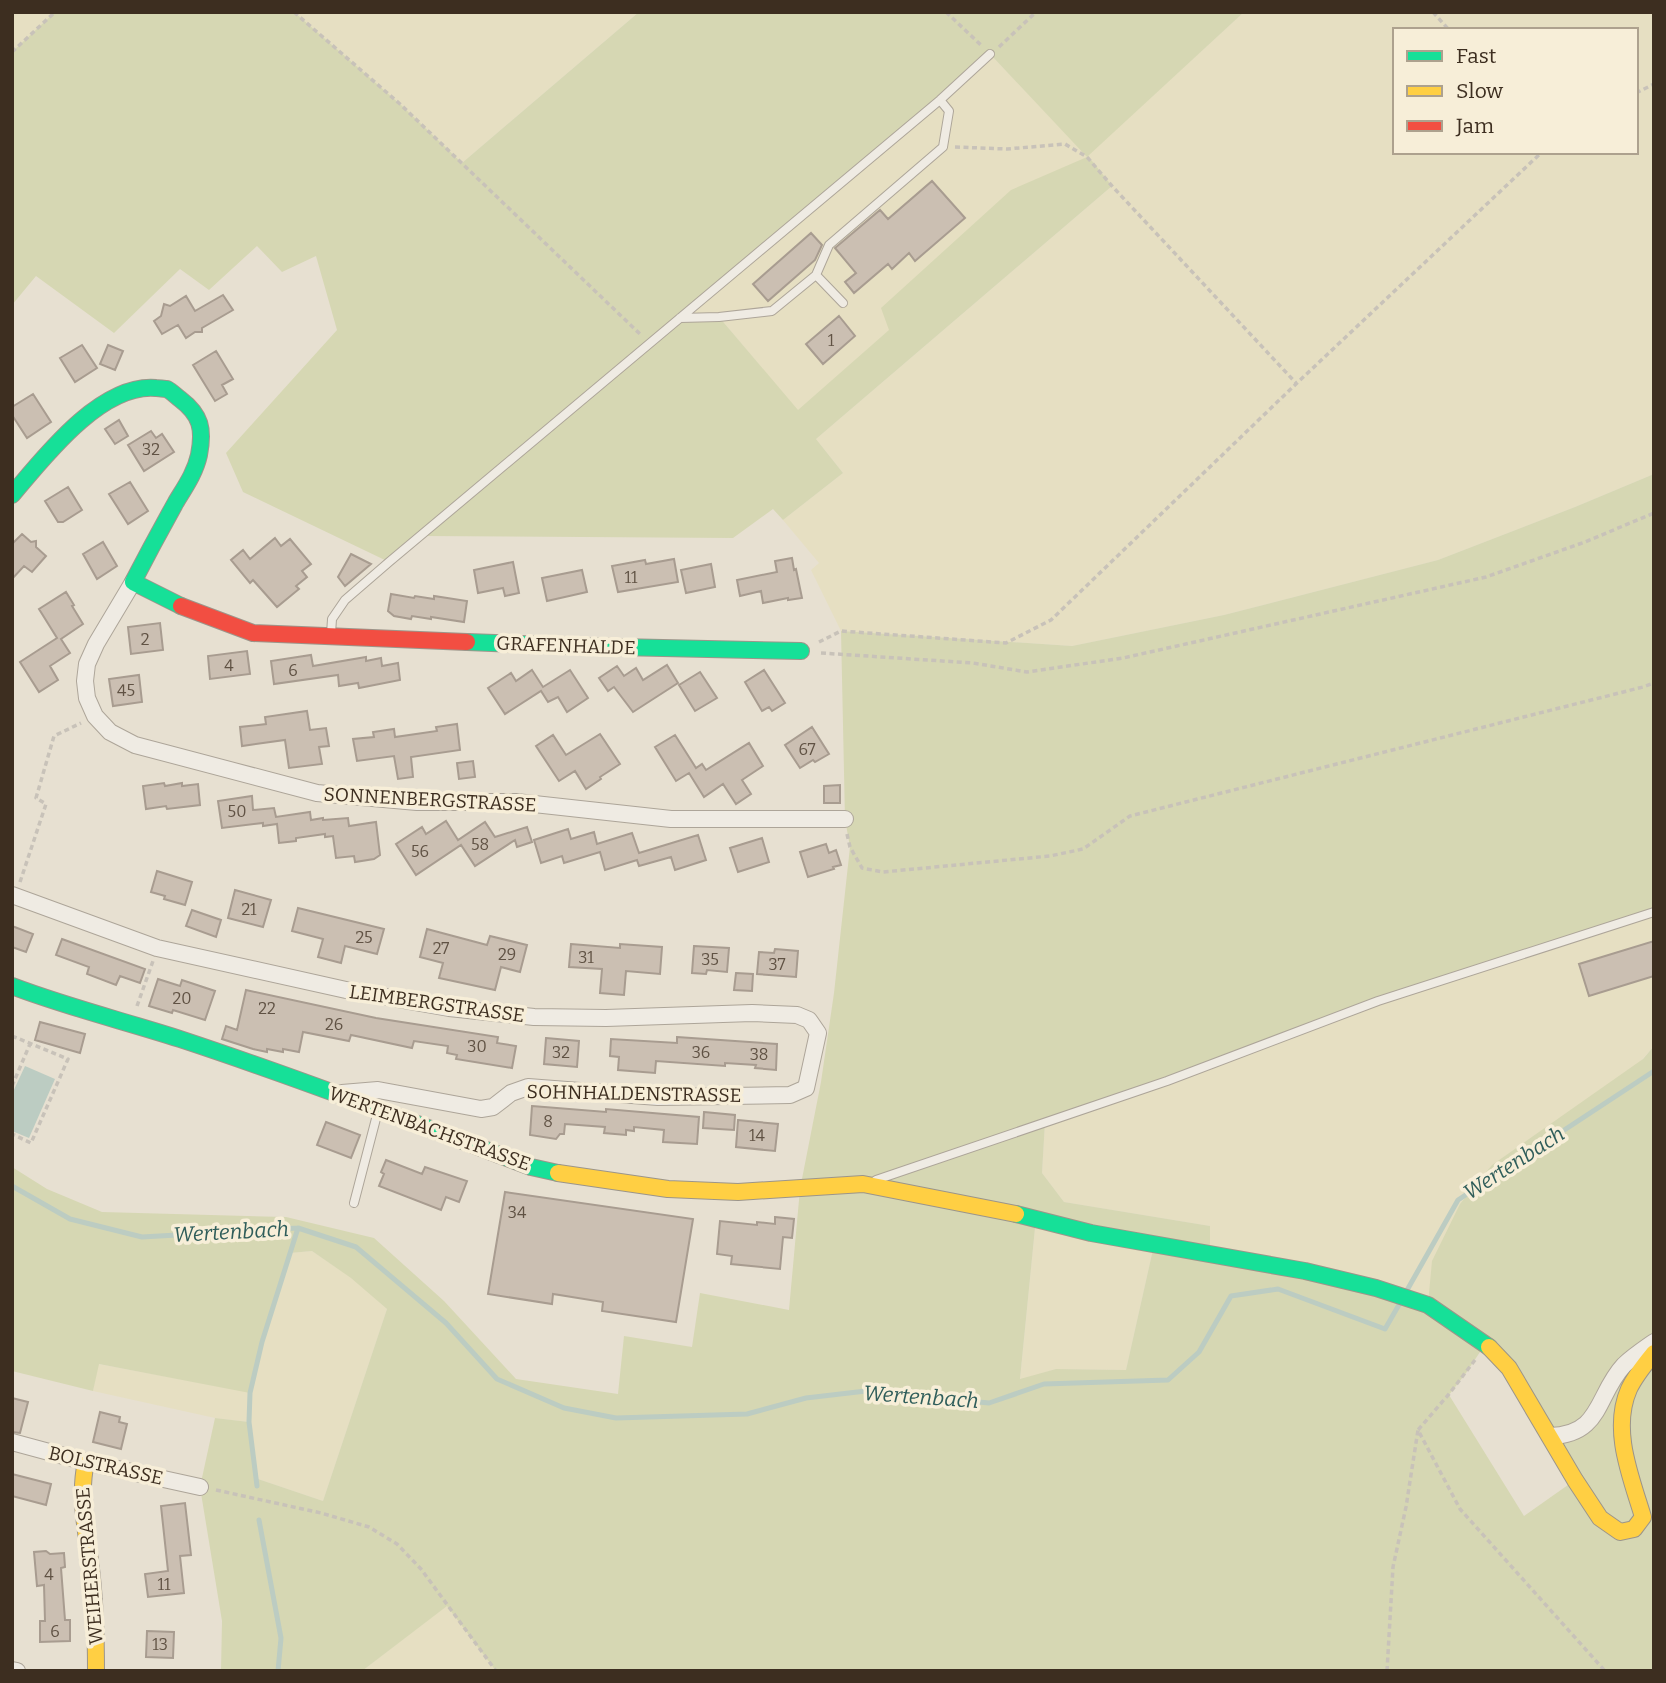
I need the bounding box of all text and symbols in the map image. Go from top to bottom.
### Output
legend [1393,28,1638,154]
text: Fast [1456,43,1497,69]
text: Slow [1456,78,1503,104]
text: Jam [1455,113,1494,139]
house number: 1 [828,331,835,350]
house number: 32 [142,440,160,459]
house number: 11 [625,568,638,587]
house number: 2 [141,630,149,649]
street label: GRAFENHALDE [496,632,636,659]
house number: 4 [224,656,234,675]
house number: 6 [288,661,298,680]
house number: 45 [117,681,135,700]
house number: 67 [798,740,816,759]
street label: SONNENBERGSTRASSE [323,782,537,817]
house number: 50 [228,802,246,821]
house number: 58 [471,835,489,854]
house number: 56 [411,842,429,861]
house number: 21 [241,900,257,919]
house number: 25 [355,928,373,947]
house number: 27 [433,939,449,958]
house number: 29 [498,945,516,964]
house number: 31 [578,948,594,967]
house number: 35 [701,950,719,969]
house number: 37 [768,955,786,974]
street label: LEIMBERGSTRASSE [348,980,526,1027]
house number: 20 [173,989,191,1008]
house number: 22 [258,999,276,1018]
house number: 26 [325,1015,343,1034]
house number: 30 [467,1037,487,1056]
house number: 32 [552,1043,570,1062]
house number: 36 [692,1043,710,1062]
house number: 38 [750,1045,768,1064]
street label: SOHNHALDENSTRASSE [526,1080,742,1107]
street label: WERTENBACHSTRASSE [326,1081,534,1176]
house number: 8 [543,1112,553,1131]
water label: Wertenbach [1458,1121,1570,1205]
house number: 14 [749,1126,766,1145]
house number: 34 [508,1203,527,1222]
water label: Wertenbach [173,1216,289,1248]
water label: Wertenbach [862,1380,980,1414]
street label: BOLSTRASSE [46,1441,165,1490]
street label: WEIHERSTRASSE [71,1486,108,1646]
house number: 4 [44,1565,54,1584]
house number: 11 [158,1575,171,1594]
house number: 6 [50,1622,60,1641]
house number: 13 [152,1635,168,1654]

